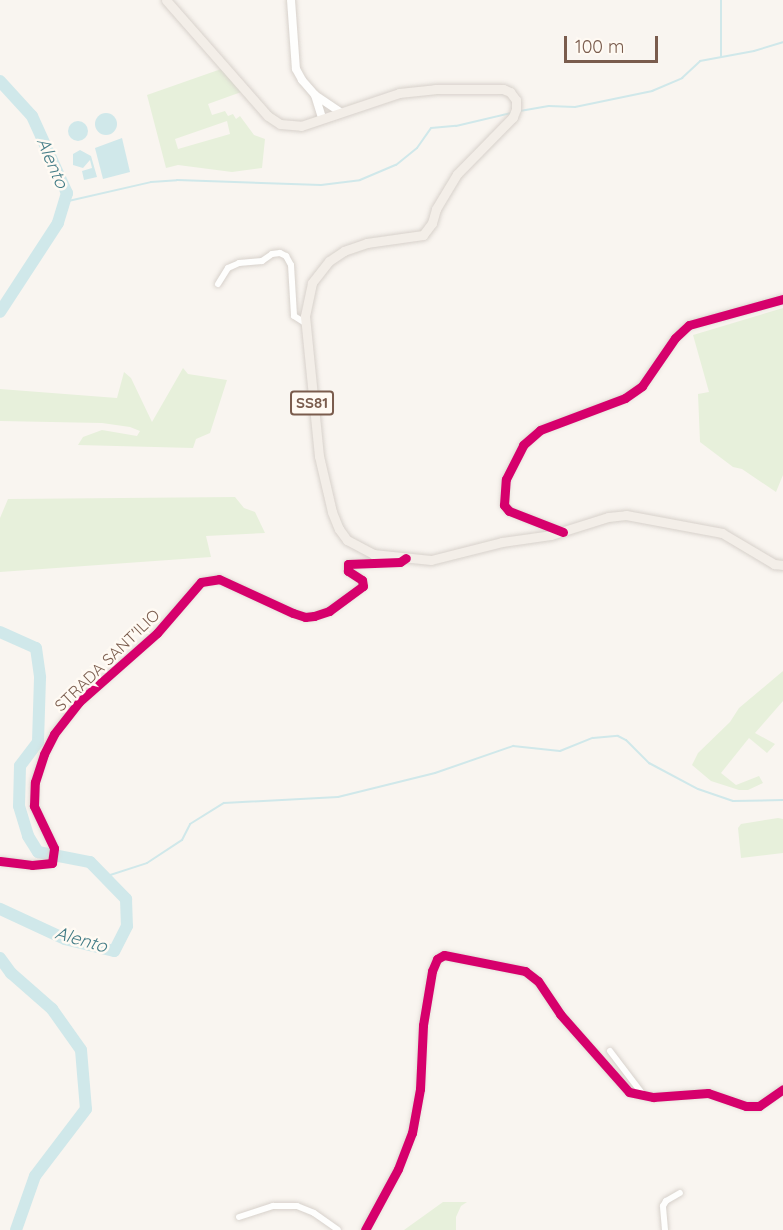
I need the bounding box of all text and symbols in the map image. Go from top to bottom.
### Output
scale bar [567,24,662,62]
text: 100 m [575,35,624,58]
water label: Alento [32,134,72,192]
road number: SS81 [290,391,334,415]
street label: STRADA SANT'ILIO [51,605,163,715]
water label: Alento [53,922,109,958]

